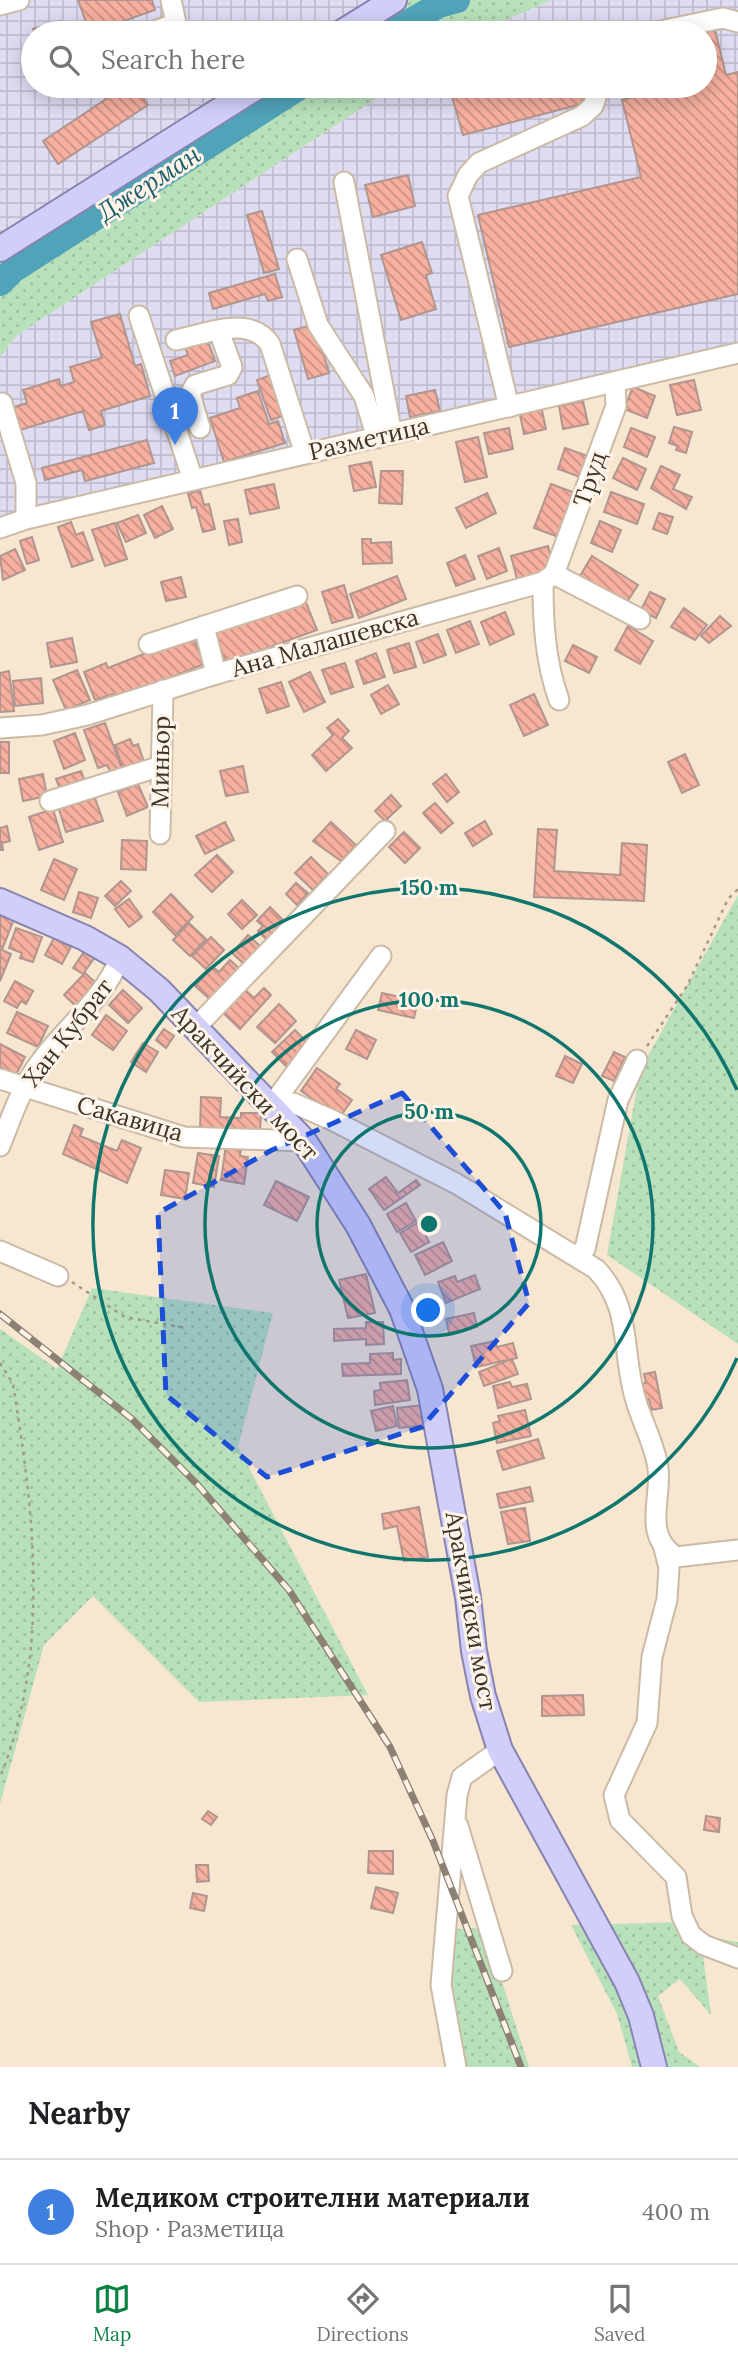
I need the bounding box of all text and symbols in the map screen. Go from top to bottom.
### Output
search box [21,21,717,98]
icon: search [45,41,83,79]
text: Search here [101,43,245,76]
water label: Джерман [90,137,207,229]
pin: 1 [152,387,198,445]
street label: Разметица [306,410,432,467]
street label: Труд [566,447,613,511]
street label: Ана Малашевска [227,601,422,684]
street label: Миньор [144,715,177,809]
text: 150 m [400,874,458,901]
street label: Хан Кубрат [16,972,120,1093]
text: 100 m [399,986,459,1013]
street label: Аракчийски мост [165,998,326,1167]
street label: Сакавица [73,1089,187,1148]
text: 50 m [404,1098,454,1125]
centre of rings [417,1212,441,1236]
your location [411,1293,445,1327]
street label: Аракчийски мост [439,1508,504,1713]
text: Nearby [28,2094,130,2132]
text: Медиком строителни материали [95,2181,530,2214]
text: 1 [46,2197,56,2226]
text: 400 m [642,2197,710,2226]
text: Shop · Разметица [95,2214,284,2243]
tab: Map [93,2280,131,2346]
tab: Directions [317,2280,409,2346]
tab: Saved [594,2280,645,2346]

